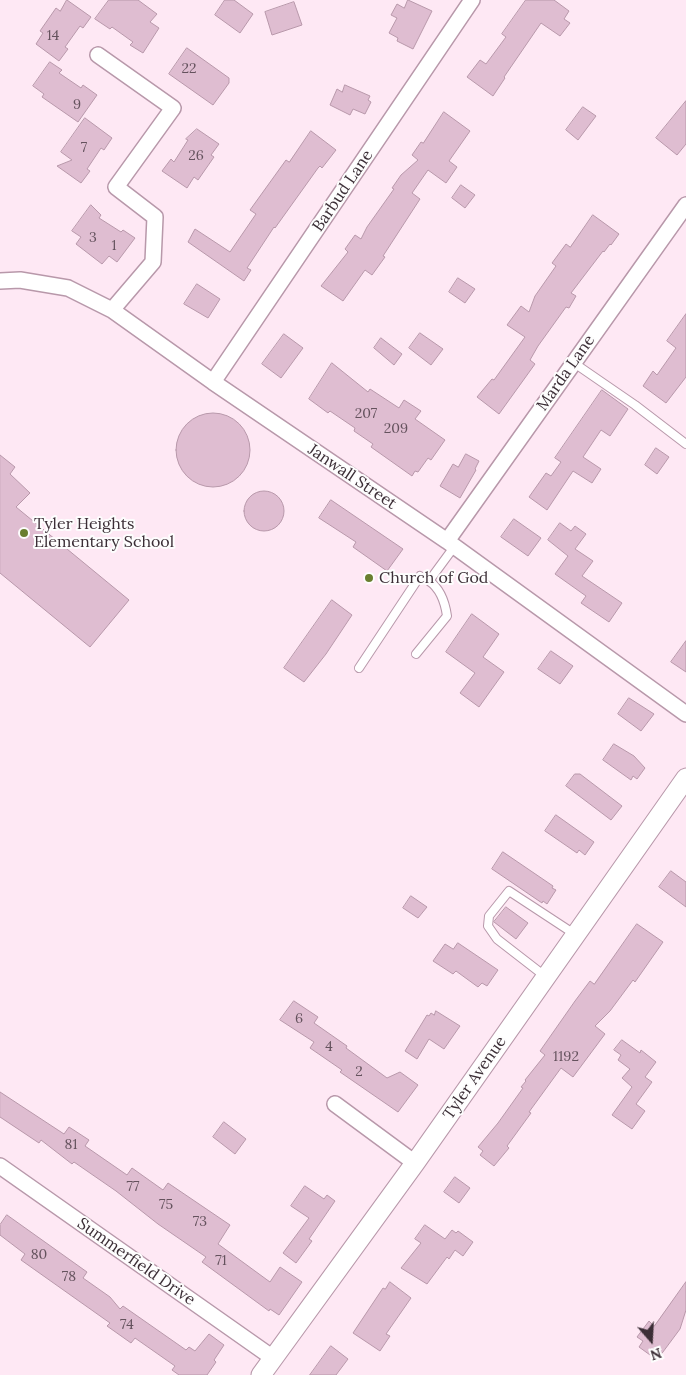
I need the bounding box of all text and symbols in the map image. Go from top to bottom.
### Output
house number: 14 [47,28,59,44]
house number: 22 [181,61,197,77]
house number: 9 [73,97,81,113]
house number: 7 [81,140,87,156]
street label: Barbud Lane [309,147,377,235]
house number: 26 [188,148,204,164]
house number: 3 [89,230,97,246]
house number: 1 [111,238,117,254]
street label: Marda Lane [533,331,599,415]
house number: 207 [355,406,377,422]
house number: 209 [384,421,408,437]
street label: Janwall Street [304,440,400,514]
place label: Tyler Heights Elementary School [34,514,174,552]
marker: Tyler Heights Elementary School [18,527,30,539]
place label: Church of God [379,568,488,588]
marker: Church of God [363,572,375,584]
house number: 6 [295,1011,303,1027]
street label: Tyler Avenue [439,1033,511,1123]
house number: 4 [325,1039,333,1055]
house number: 1192 [553,1049,579,1065]
house number: 2 [355,1064,363,1080]
house number: 81 [65,1137,77,1153]
house number: 77 [127,1179,139,1195]
house number: 75 [159,1197,173,1213]
street label: Summerfield Drive [73,1214,199,1310]
house number: 73 [193,1214,207,1230]
house number: 80 [31,1247,47,1263]
house number: 71 [215,1253,227,1269]
house number: 78 [62,1269,76,1285]
north arrow [626,1315,676,1365]
house number: 74 [120,1317,134,1333]
text: N [648,1344,664,1364]

